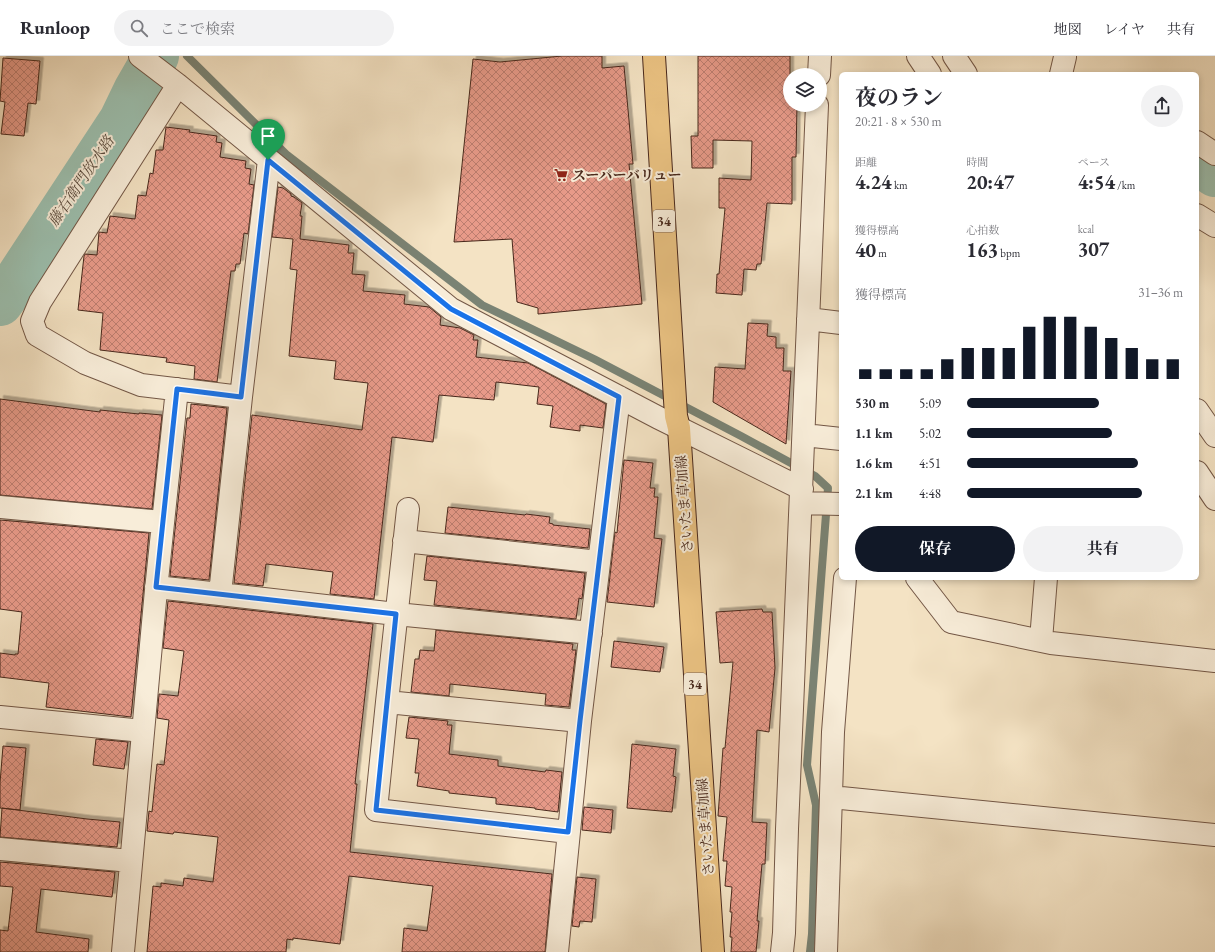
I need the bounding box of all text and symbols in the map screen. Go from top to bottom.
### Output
search box [114,10,394,46]
text: Runloop [20,15,90,40]
icon: search [128,17,150,39]
text: ここで検索 [160,19,235,38]
text: 地図 [1054,20,1082,38]
text: レイヤ [1104,20,1145,38]
text: 共有 [1167,20,1195,38]
map controls [783,68,827,112]
button: layers [783,68,827,112]
text: 夜のラン [855,83,943,112]
button: share [1141,85,1183,127]
text: 20:21 · 8 × 530 m [855,113,942,130]
pin [251,119,285,160]
icon: arrive [257,125,279,147]
water label: 藤右衛門放水路 [43,131,118,230]
text: 距離 [855,155,877,169]
text: 時間 [966,155,988,169]
text: ペース [1078,155,1110,169]
place label: スーパーバリュー [572,166,681,184]
supermarket icon: スーパーバリュー [553,167,569,183]
text: 4.24 [855,169,892,195]
text: 20:47 [966,169,1014,195]
text: 4:54 [1078,169,1115,195]
text: km [892,178,908,192]
text: /km [1115,178,1135,192]
road number: 34 [653,210,675,232]
text: kcal [1078,222,1094,236]
text: 獲得標高 [855,223,899,237]
text: 心拍数 [966,223,999,237]
text: 307 [1078,236,1109,262]
text: 40 [855,237,876,263]
text: 163 [966,237,998,263]
text: m [876,246,887,260]
text: bpm [998,246,1020,260]
text: 31–36 m [1138,284,1183,301]
text: 獲得標高 [855,286,907,303]
text: 530 m [855,395,889,412]
text: 5:09 [919,395,941,412]
text: 1.1 km [855,425,893,442]
text: 5:02 [919,425,941,442]
street label: さいたま草加線 [672,454,696,554]
text: 1.6 km [855,455,893,472]
text: 4:51 [919,455,941,472]
text: 2.1 km [855,485,893,502]
text: 4:48 [919,485,941,502]
button: 保存 [855,526,1015,572]
button: 共有 [1023,526,1183,572]
road number: 34 [684,673,706,695]
street label: さいたま草加線 [693,777,717,877]

